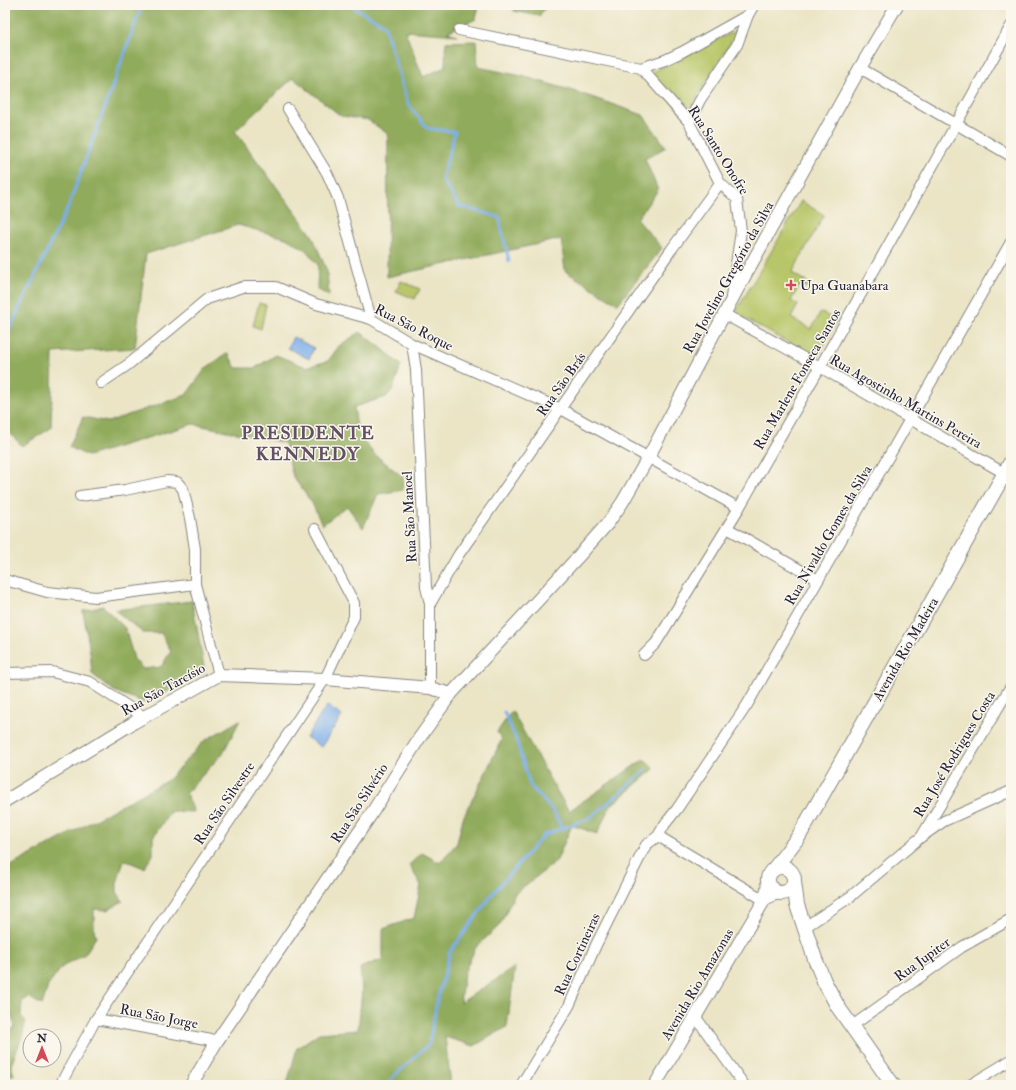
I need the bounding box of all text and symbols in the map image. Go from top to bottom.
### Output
street label: Rua Santo Onofre [684,103,753,198]
street label: Rua Jovelino Gregório da Silva [680,198,777,356]
place label: Upa Guanabara [800,277,889,295]
marker: Upa Guanabara [785,279,797,291]
street label: Rua São Roque [372,300,456,355]
street label: Rua Marlene Fonseca Santos [750,306,845,453]
street label: Rua São Brás [533,349,590,419]
street label: Rua Agostinho Martins Pereira [827,351,985,452]
district label: PRESIDENTE KENNEDY [241,422,375,466]
street label: Rua Nivaldo Gomes da Silva [781,462,876,608]
street label: Rua São Manoel [399,470,420,563]
street label: Avenida Rio Madeira [868,594,942,705]
street label: Rua São Tarcísio [118,659,208,720]
street label: Rua José Rodrigues Costa [910,688,999,820]
street label: Rua São Silvestre [190,759,258,848]
street label: Rua São Silvério [327,760,392,846]
street label: Rua Cortineiras [551,910,604,998]
street label: Avenida Rio Amazonas [657,925,738,1044]
street label: Rua Jupiter [891,933,955,986]
street label: Rua São Jorge [118,1001,199,1032]
north arrow [22,1028,62,1068]
text: N [36,1032,48,1045]

